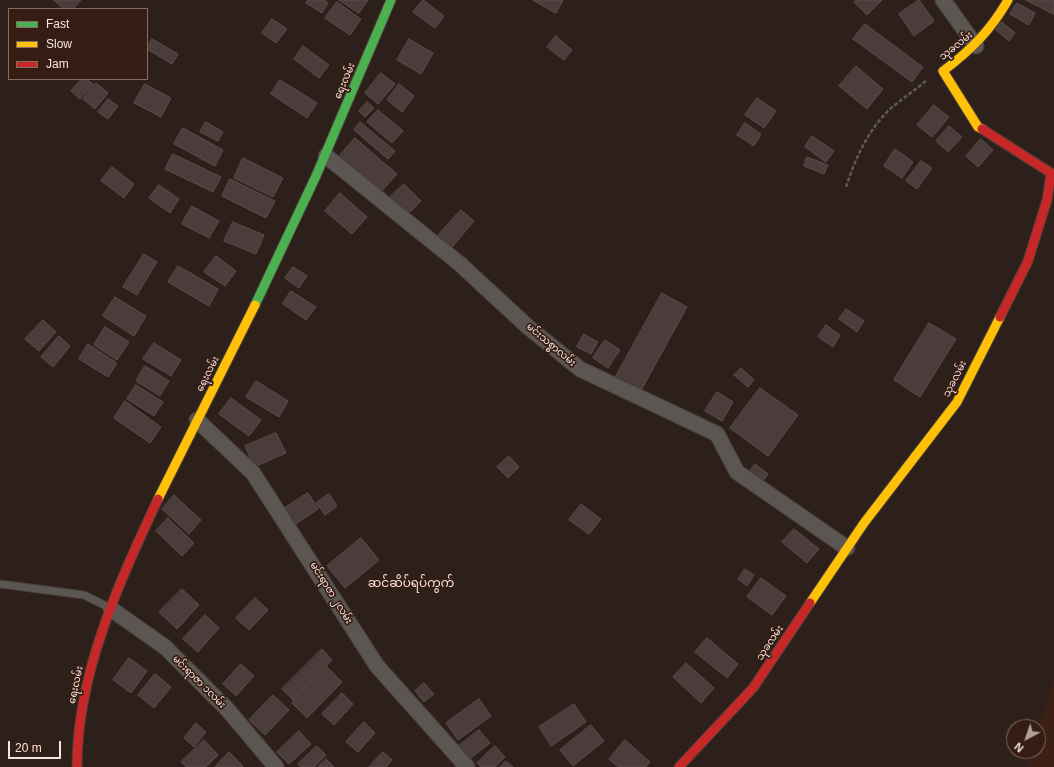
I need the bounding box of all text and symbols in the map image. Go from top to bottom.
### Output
legend [8,8,148,80]
text: Fast [46,17,69,31]
street label: သုခလမ်း [937,29,975,63]
text: Slow [46,37,72,51]
text: Jam [46,57,69,71]
street label: ရေးလမ်း [332,61,358,101]
street label: မင်းသစ္စာလမ်း [524,321,578,369]
street label: ရေးလမ်း [194,354,222,394]
street label: သုခလမ်း [941,359,969,399]
street label: မင်းရာဇာ ၂လမ်း [307,560,355,626]
district label: ဆင်ဆိပ်ရပ်ကွက် [368,577,454,591]
street label: သုခလမ်း [754,623,786,663]
street label: မင်းရာဇာ ၁လမ်း [170,653,228,711]
street label: ရေးလမ်း [66,665,86,705]
north arrow [1006,719,1046,759]
scale bar [10,733,63,759]
text: N [1012,740,1026,755]
text: 20 m [15,741,42,755]

